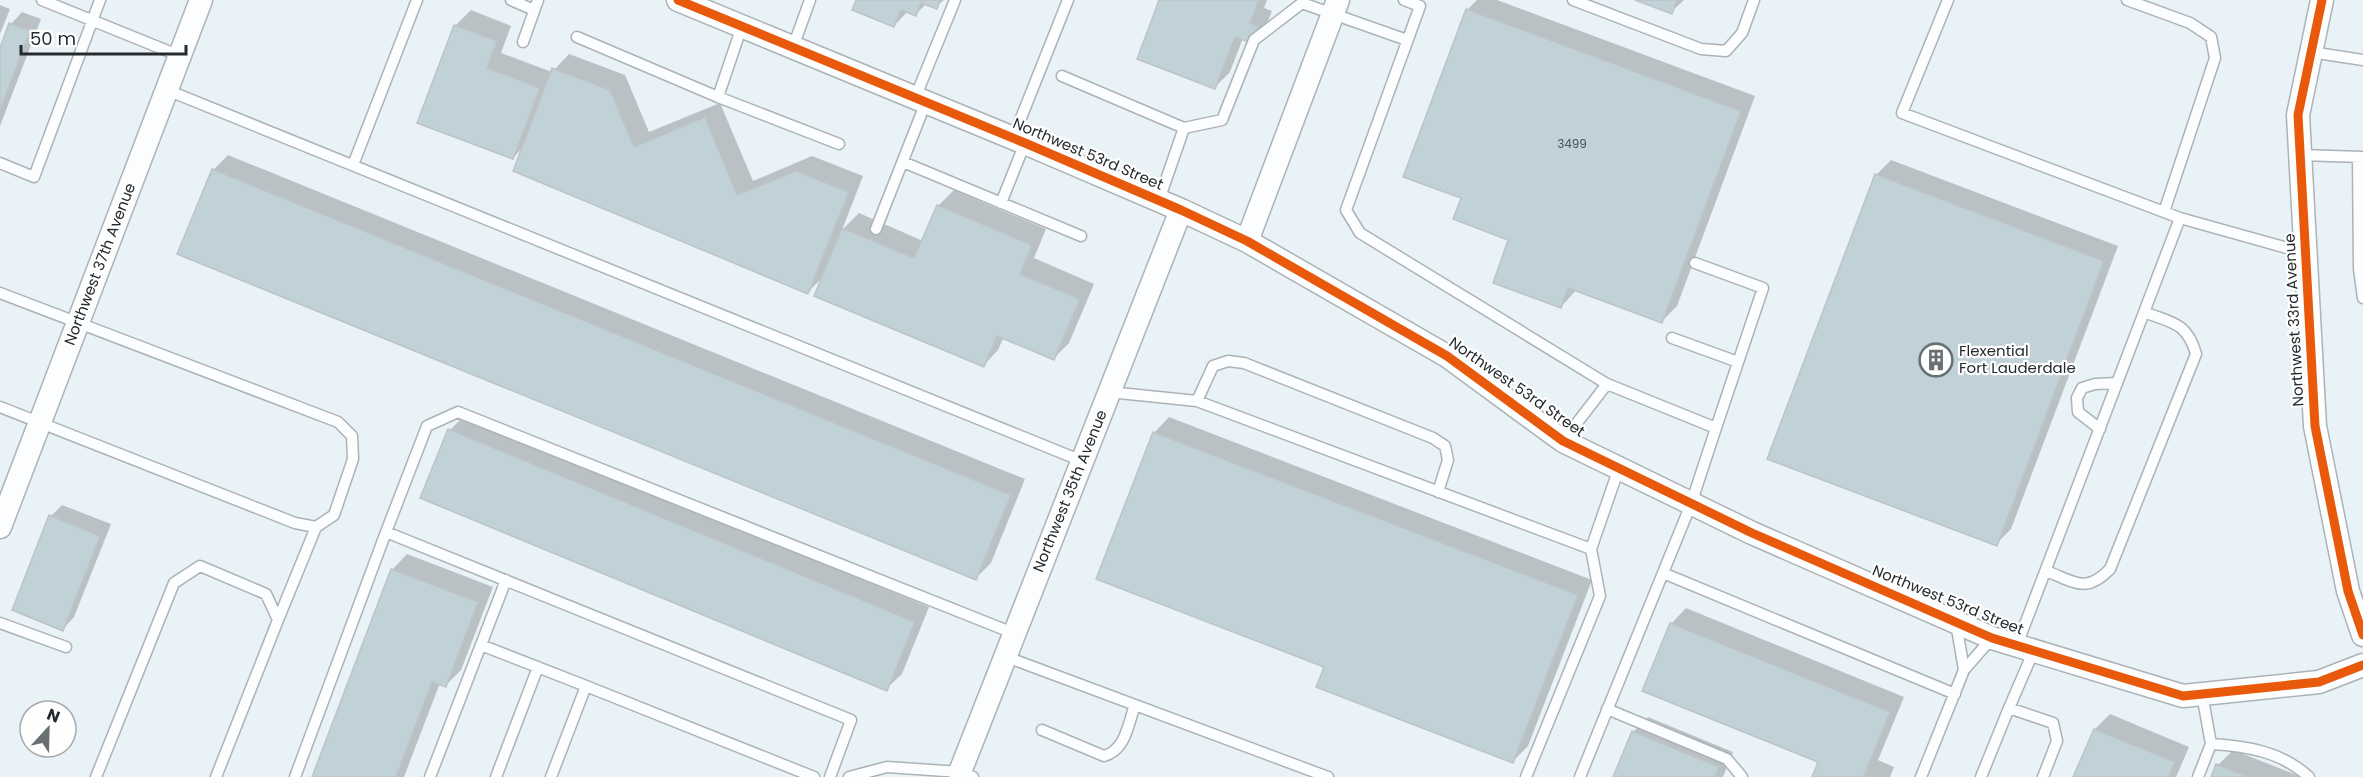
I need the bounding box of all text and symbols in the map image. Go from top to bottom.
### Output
scale bar [21,18,186,56]
text: 50 m [30,26,76,51]
street label: Northwest 53rd Street [1010,112,1167,195]
house number: 3499 [1557,135,1587,152]
street label: Northwest 37th Avenue [59,180,140,348]
street label: Northwest 33rd Avenue [2278,233,2309,407]
street label: Northwest 53rd Street [1445,332,1590,442]
place label: Flexential Fort Lauderdale [1959,340,2076,378]
building icon: Flexential Fort Lauderdale [1918,342,1954,378]
street label: Northwest 35th Avenue [1027,407,1112,575]
street label: Northwest 53rd Street [1869,560,2027,640]
north arrow [18,699,78,759]
text: N [44,703,63,728]

